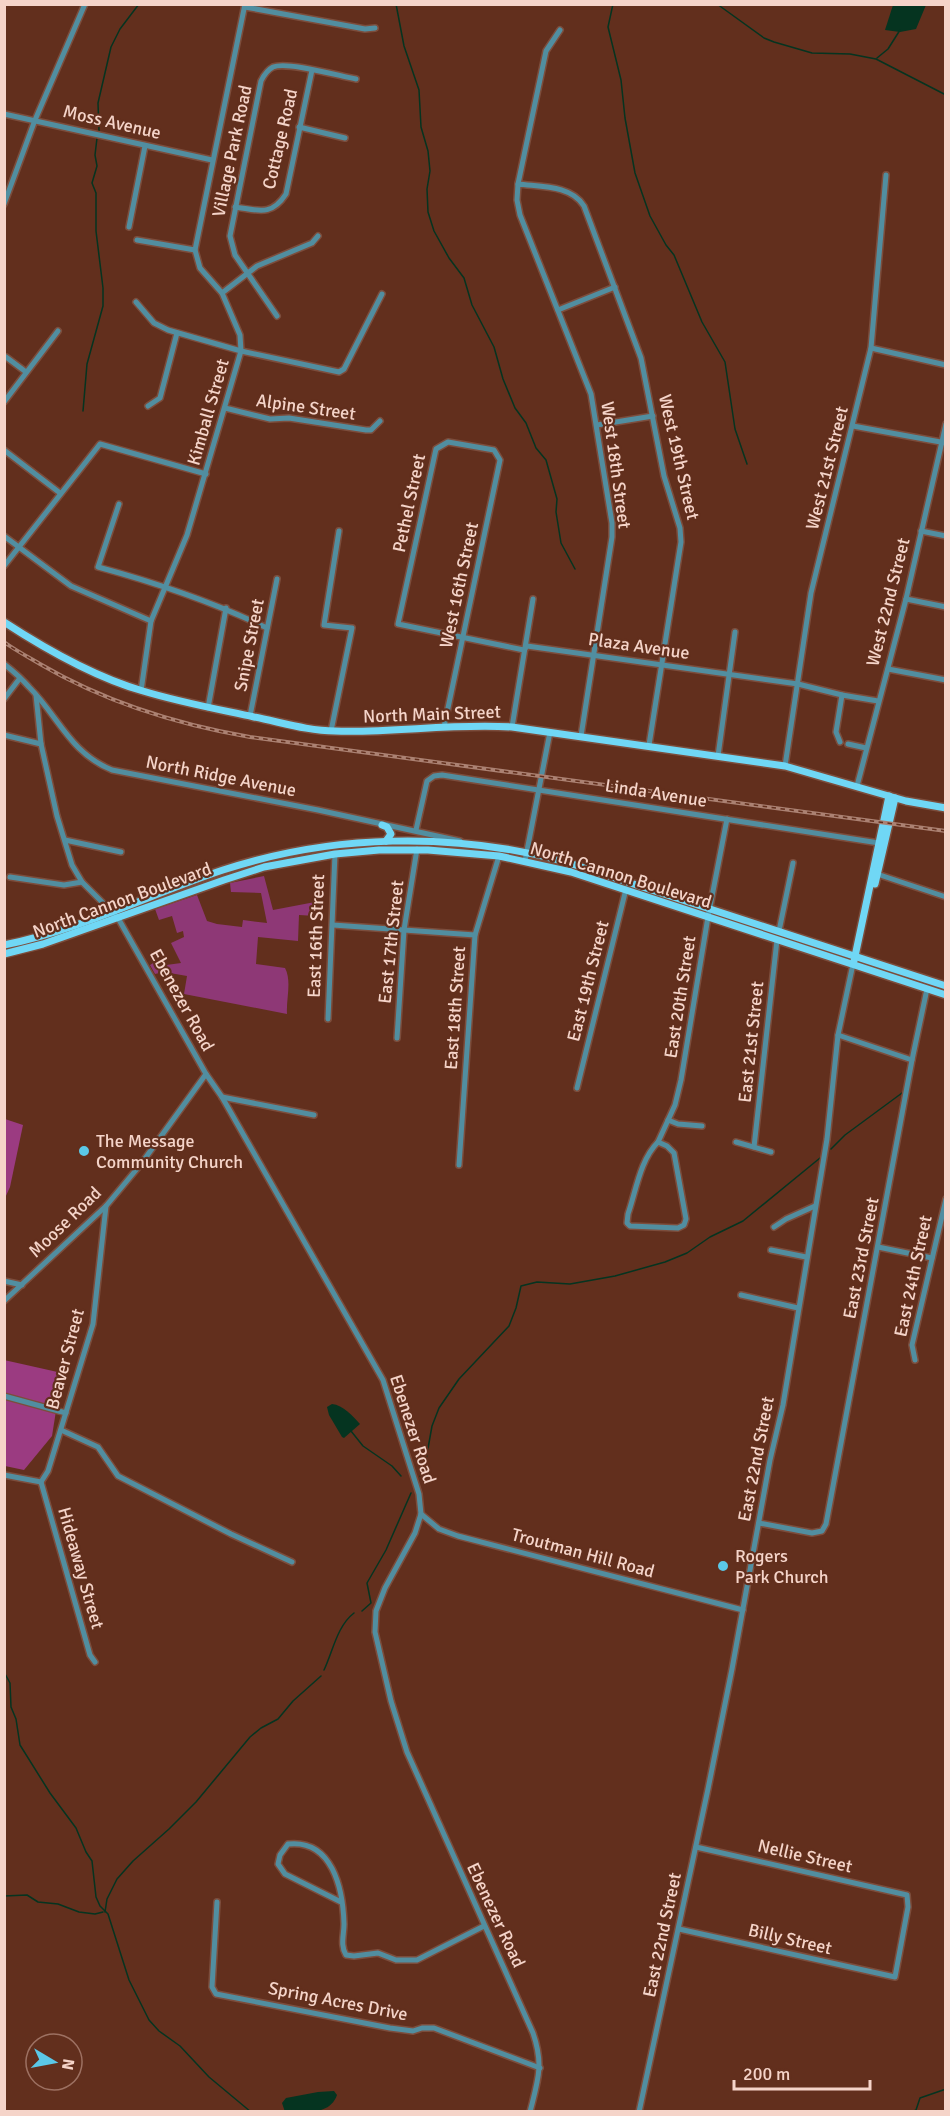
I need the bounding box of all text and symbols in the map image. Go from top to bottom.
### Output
street label: Village Park Road [207,83,257,219]
street label: Cottage Road [258,87,302,191]
street label: Moss Avenue [61,100,163,144]
street label: Kimball Street [182,356,234,468]
street label: Alpine Street [255,389,357,425]
street label: West 19th Street [654,392,704,522]
street label: West 18th Street [596,400,636,530]
street label: West 21st Street [801,404,853,532]
street label: Pethel Street [388,452,430,554]
street label: West 16th Street [435,520,483,650]
street label: West 22nd Street [861,536,915,668]
street label: Snipe Street [229,597,269,693]
street label: Plaza Avenue [587,628,691,664]
street label: North Main Street [363,701,501,727]
street label: North Ridge Avenue [144,751,298,801]
street label: Linda Avenue [604,774,708,812]
street label: North Cannon Boulevard [528,837,714,913]
street label: North Cannon Boulevard [30,857,214,943]
street label: East 16th Street [303,874,329,998]
street label: East 17th Street [374,879,408,1005]
street label: East 19th Street [562,918,614,1044]
street label: East 20th Street [659,934,701,1060]
street label: Ebenezer Road [145,945,219,1055]
street label: East 18th Street [440,946,470,1070]
street label: East 21st Street [734,980,768,1104]
place label: The Message Community Church [96,1130,243,1173]
marker: The Message Community Church [77,1144,91,1158]
street label: Moose Road [24,1182,106,1262]
street label: East 23rd Street [838,1195,884,1321]
street label: East 24th Street [889,1213,937,1339]
street label: Beaver Street [41,1306,89,1412]
street label: Ebenezer Road [385,1372,441,1486]
street label: East 22nd Street [733,1395,779,1523]
street label: Hideaway Street [53,1505,109,1631]
street label: Troutman Hill Road [509,1523,657,1583]
place label: Rogers Park Church [735,1545,829,1588]
marker: Rogers Park Church [716,1559,730,1573]
street label: Nellie Street [756,1834,854,1878]
street label: Ebenezer Road [462,1859,530,1971]
street label: East 22nd Street [638,1871,686,1999]
street label: Billy Street [746,1919,834,1959]
street label: Spring Acres Drive [267,1977,409,2025]
north arrow [24,2032,84,2092]
scale bar [734,2053,870,2091]
text: N [57,2057,79,2072]
text: 200 m [743,2063,790,2085]

